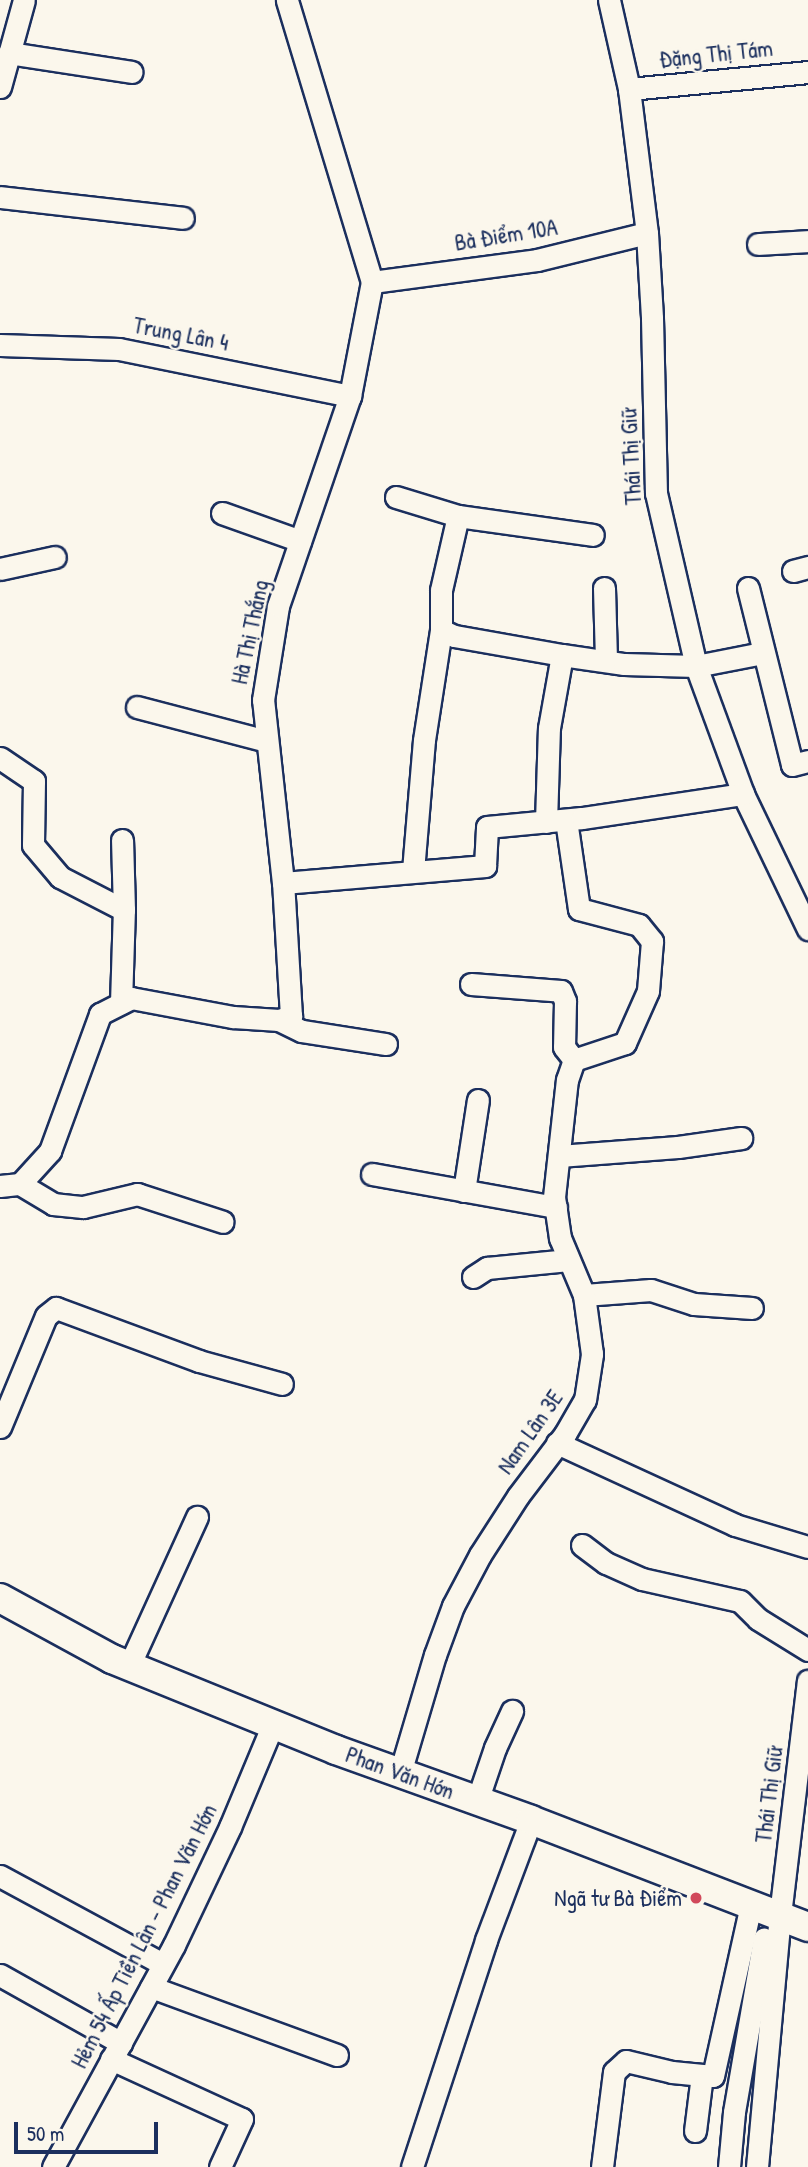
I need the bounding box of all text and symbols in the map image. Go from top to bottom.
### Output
street label: Đặng Thị Tám [658,34,774,74]
street label: Bà Điểm 10A [453,213,559,257]
street label: Trung Lân 4 [131,311,231,357]
street label: Thái Thị Giữ [615,408,647,506]
street label: Hà Thị Thắng [225,577,275,687]
street label: Nam Lân 3E [491,1385,569,1479]
street label: Phan Văn Hớn [342,1741,458,1805]
street label: Thái Thị Giữ [749,1746,789,1844]
street label: Hẻm 54 Ấp Tiền Lân - Phan Văn Hớn [65,1799,223,2073]
place label: Ngã tư Bà Điểm [554,1884,682,1912]
marker: Ngã tư Bà Điểm [688,1890,704,1906]
scale bar [18,2108,161,2152]
text: 50 m [27,2119,64,2148]

